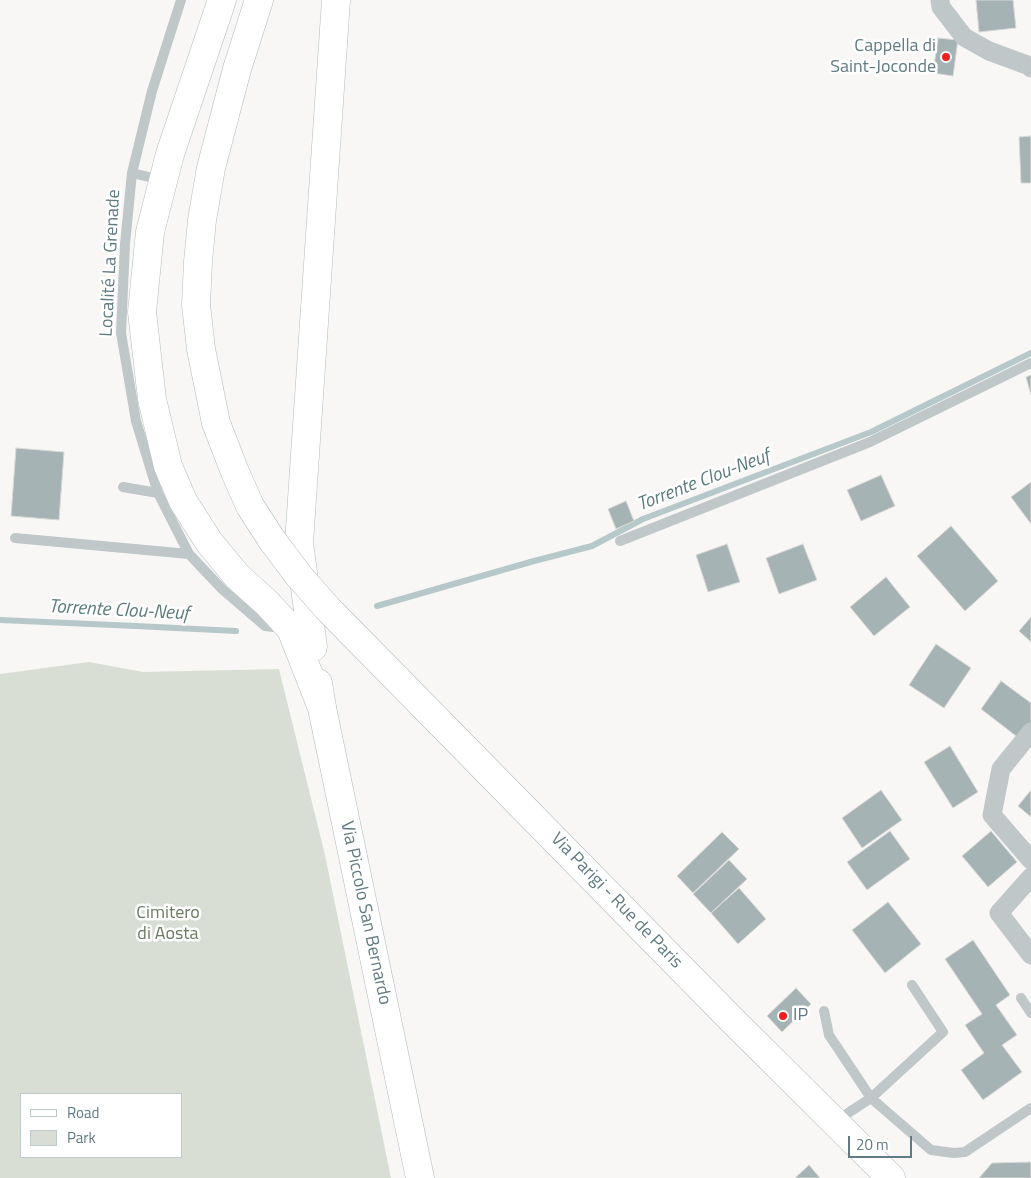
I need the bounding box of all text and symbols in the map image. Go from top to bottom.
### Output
place label: Cappella di Saint-Joconde [830,36,936,78]
marker: Cappella di Saint-Joconde [940,51,952,63]
street label: Localité La Grenade [96,189,126,337]
water label: Torrente Clou-Neuf [634,445,774,517]
water label: Torrente Clou-Neuf [48,596,190,626]
street label: Via Piccolo San Bernardo [335,819,395,1007]
street label: Via Parigi - Rue de Paris [546,829,686,973]
park label: Cimitero di Aosta [136,903,200,946]
place label: IP [793,1005,808,1027]
marker: IP [777,1010,789,1022]
legend [20,1093,182,1158]
text: Road [67,1101,99,1124]
text: Park [67,1126,96,1149]
scale bar [851,1126,915,1158]
text: 20 m [856,1133,889,1156]

